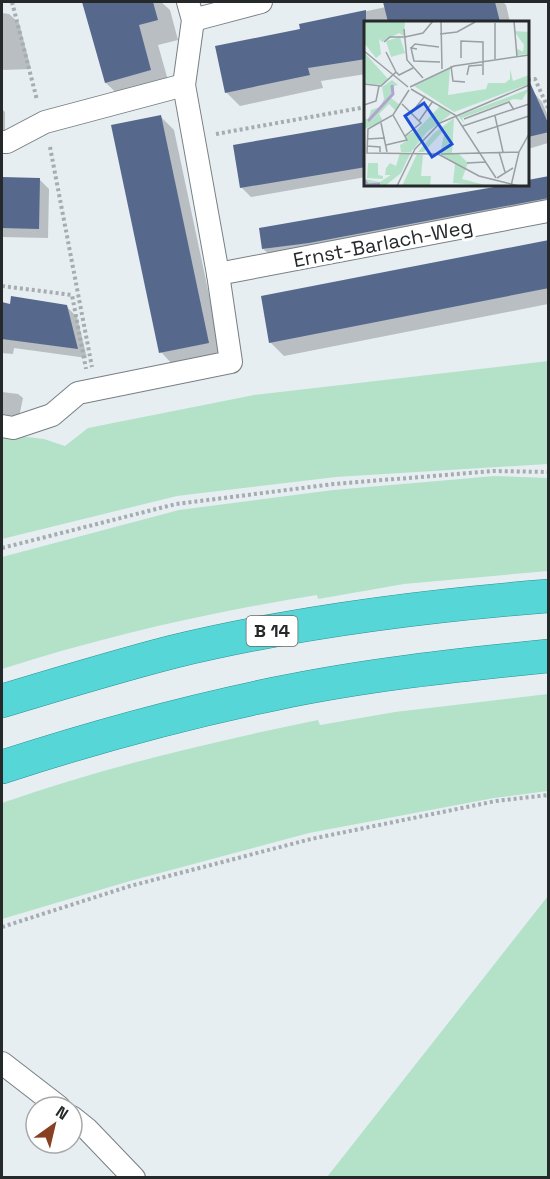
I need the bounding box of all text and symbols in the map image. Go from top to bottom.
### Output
inset map [364,21,529,186]
street label: Ernst-Barlach-Weg [291,213,475,273]
road number: B 14 [246,616,298,646]
north arrow [24,1095,84,1155]
text: N [52,1101,72,1125]

